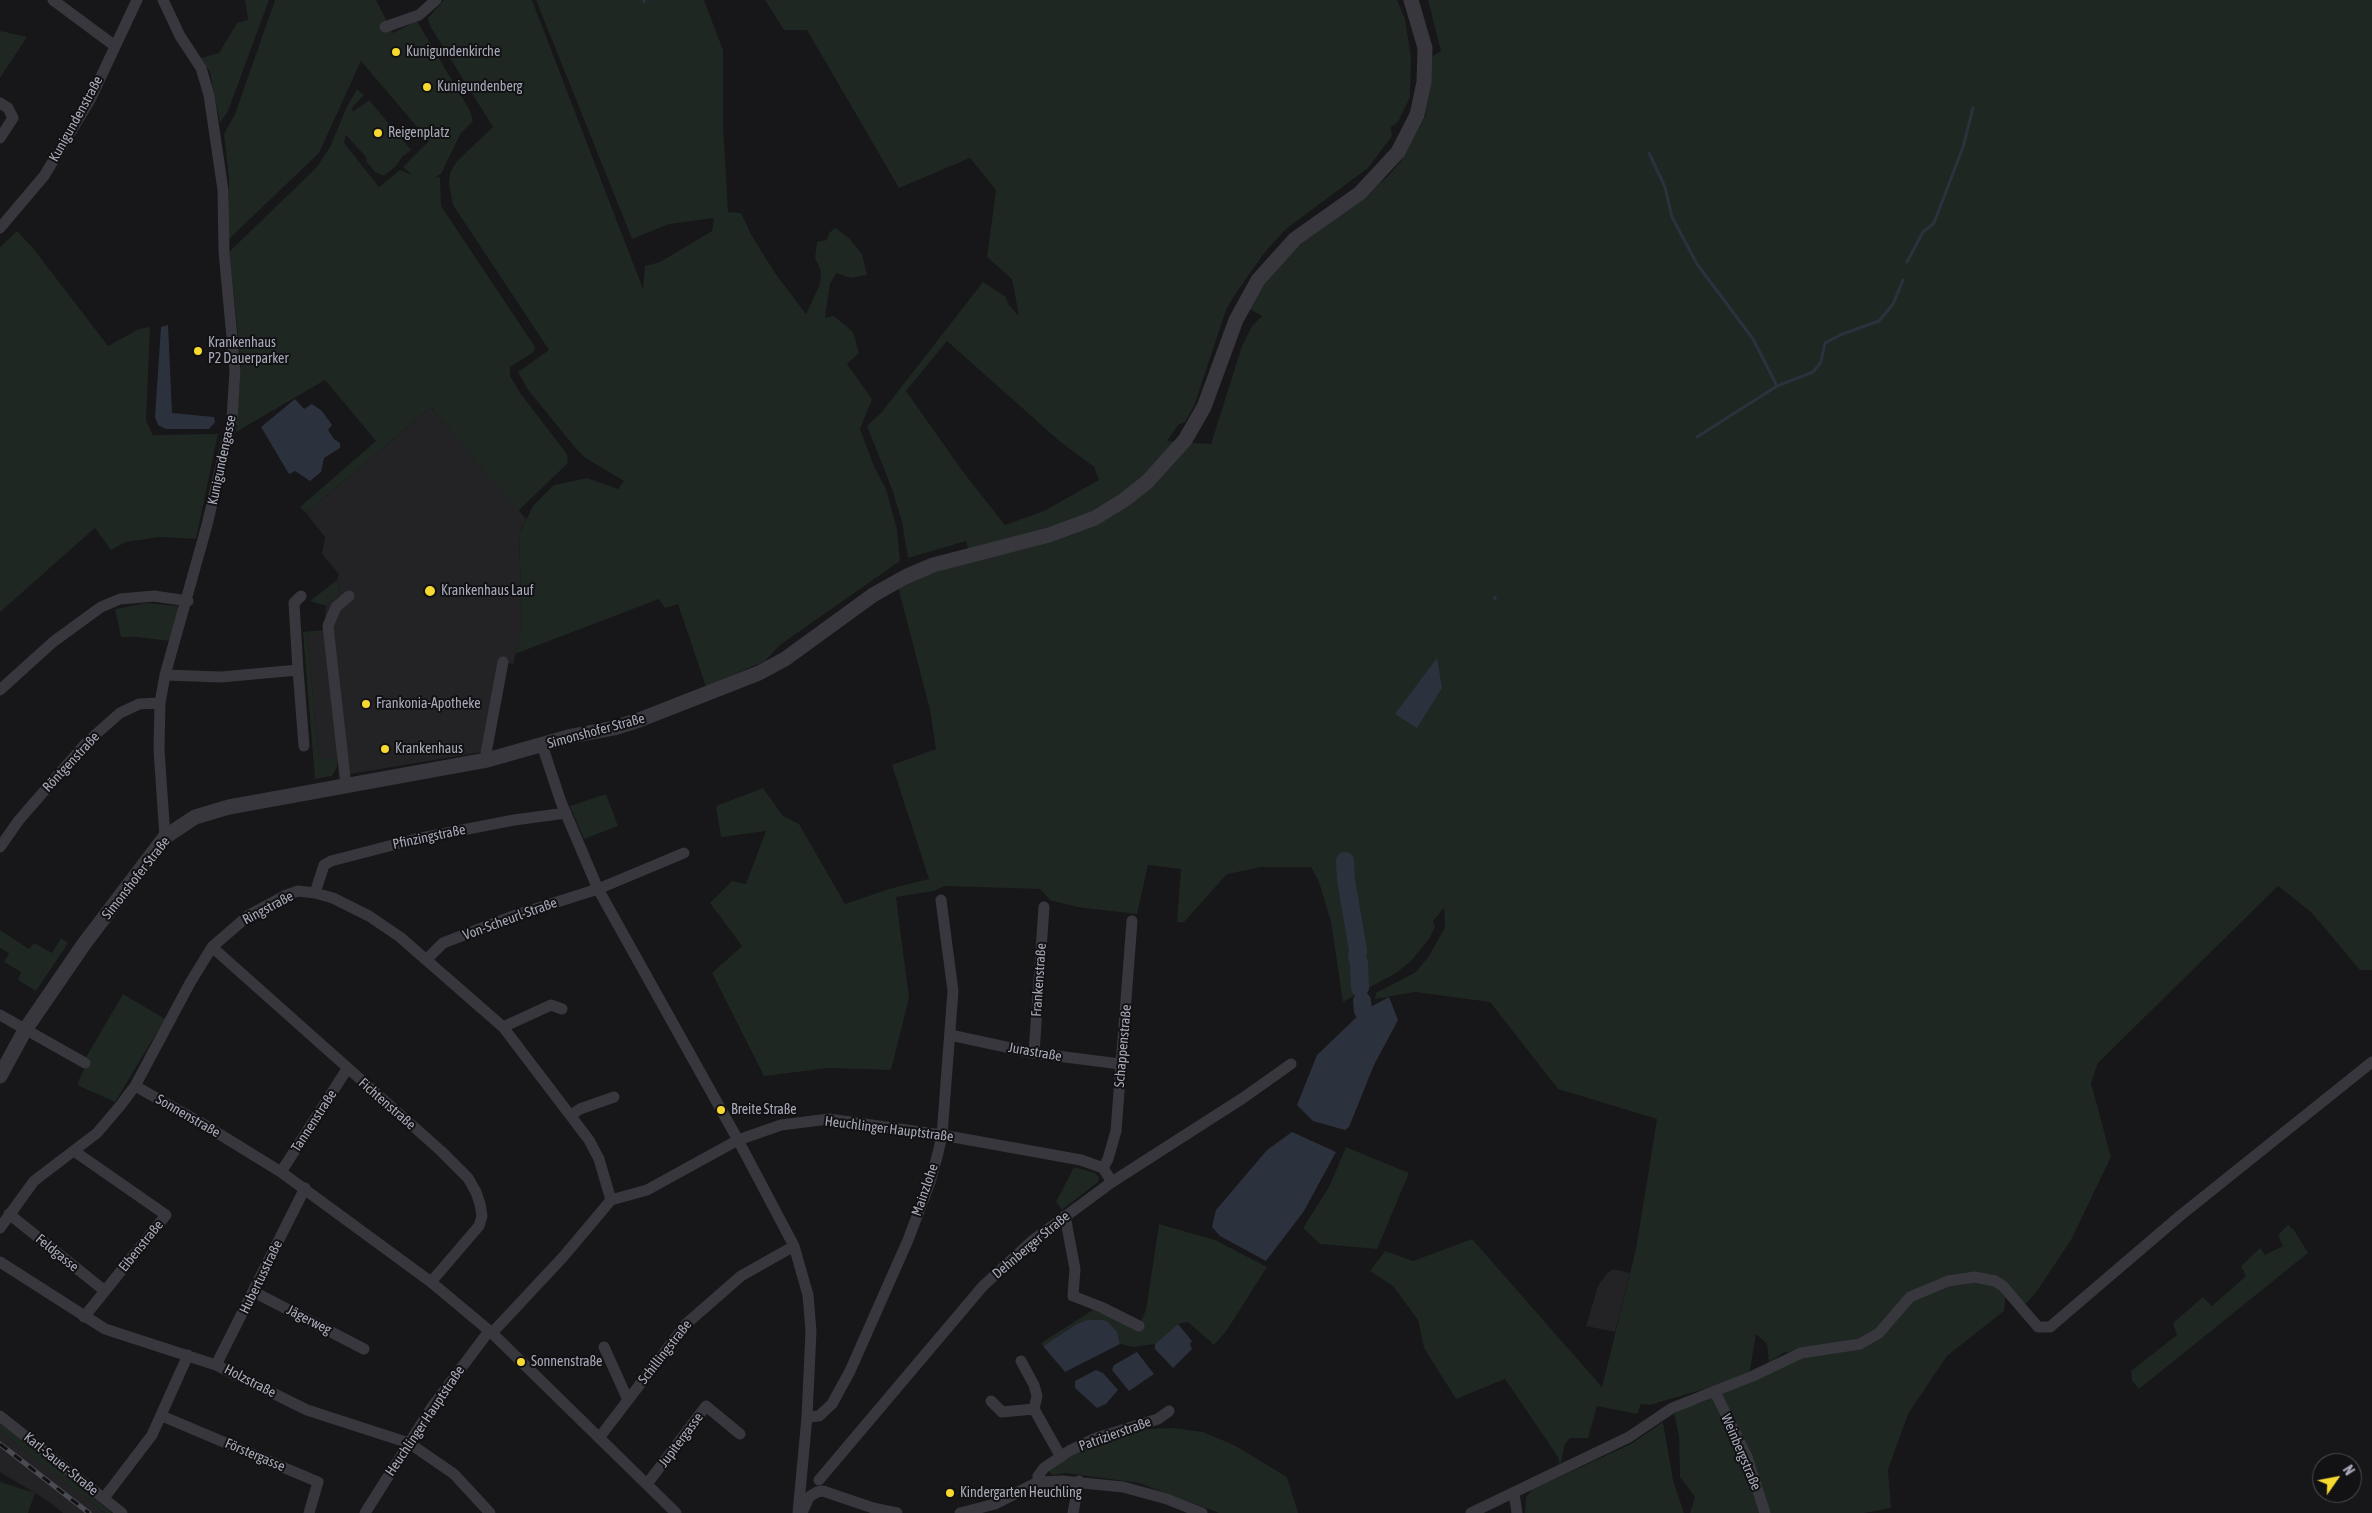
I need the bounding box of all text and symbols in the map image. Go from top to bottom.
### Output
place label: Kunigundenkirche [406,44,500,60]
marker: Kunigundenkirche [390,46,402,58]
street label: Kunigundenstraße [46,73,106,165]
place label: Kunigundenberg [437,79,523,95]
marker: Kunigundenberg [421,81,433,93]
place label: Reigenplatz [388,125,449,141]
marker: Reigenplatz [372,127,384,139]
place label: Krankenhaus P2 Dauerparker [208,335,289,368]
marker: Krankenhaus P2 Dauerparker [192,345,204,357]
street label: Kunigundengasse [204,414,240,506]
place label: Krankenhaus Lauf [441,583,534,599]
marker: Krankenhaus Lauf [423,584,437,598]
place label: Frankonia-Apotheke [376,696,480,712]
marker: Frankonia-Apotheke [360,698,372,710]
street label: Simonshofer Straße [545,710,647,752]
street label: Röntgenstraße [39,729,103,795]
place label: Krankenhaus [395,741,463,757]
marker: Krankenhaus [379,743,391,755]
street label: Pfinzingstraße [391,821,467,853]
street label: Simonshofer Straße [98,833,174,923]
street label: Ringstraße [240,888,296,928]
street label: Von-Scheurl-Straße [461,894,559,944]
street label: Frankenstraße [1028,943,1050,1017]
street label: Schappenstraße [1111,1004,1135,1088]
street label: Jurastraße [1007,1039,1063,1065]
street label: Fichtenstraße [355,1075,419,1133]
street label: Tannenstraße [288,1087,340,1155]
street label: Sonnenstraße [153,1091,223,1141]
place label: Breite Straße [731,1102,797,1118]
marker: Breite Straße [715,1104,727,1116]
street label: Heuchlinger Hauptstraße [824,1113,954,1145]
street label: Mainzlohe [908,1162,942,1218]
street label: Dehnberger Straße [989,1208,1073,1282]
street label: Eibenstraße [115,1217,167,1275]
street label: Feldgasse [32,1231,82,1275]
street label: Hubertusstraße [236,1237,286,1317]
street label: Jägerweg [284,1302,334,1338]
street label: Schillingstraße [635,1317,695,1387]
place label: Sonnenstraße [531,1354,602,1370]
marker: Sonnenstraße [515,1356,527,1368]
street label: Holzstraße [221,1361,279,1401]
street label: Heuchlinger Hauptstraße [382,1363,468,1479]
street label: Jupitergasse [655,1410,707,1470]
street label: Weinbergstraße [1717,1411,1765,1493]
street label: Patrizierstraße [1077,1413,1153,1455]
street label: Karl-Sauer-Straße [20,1429,102,1499]
street label: Förstergasse [223,1435,287,1475]
north arrow [2312,1453,2362,1503]
text: N [2340,1463,2358,1478]
place label: Kindergarten Heuchling [960,1485,1082,1501]
marker: Kindergarten Heuchling [944,1487,956,1499]

